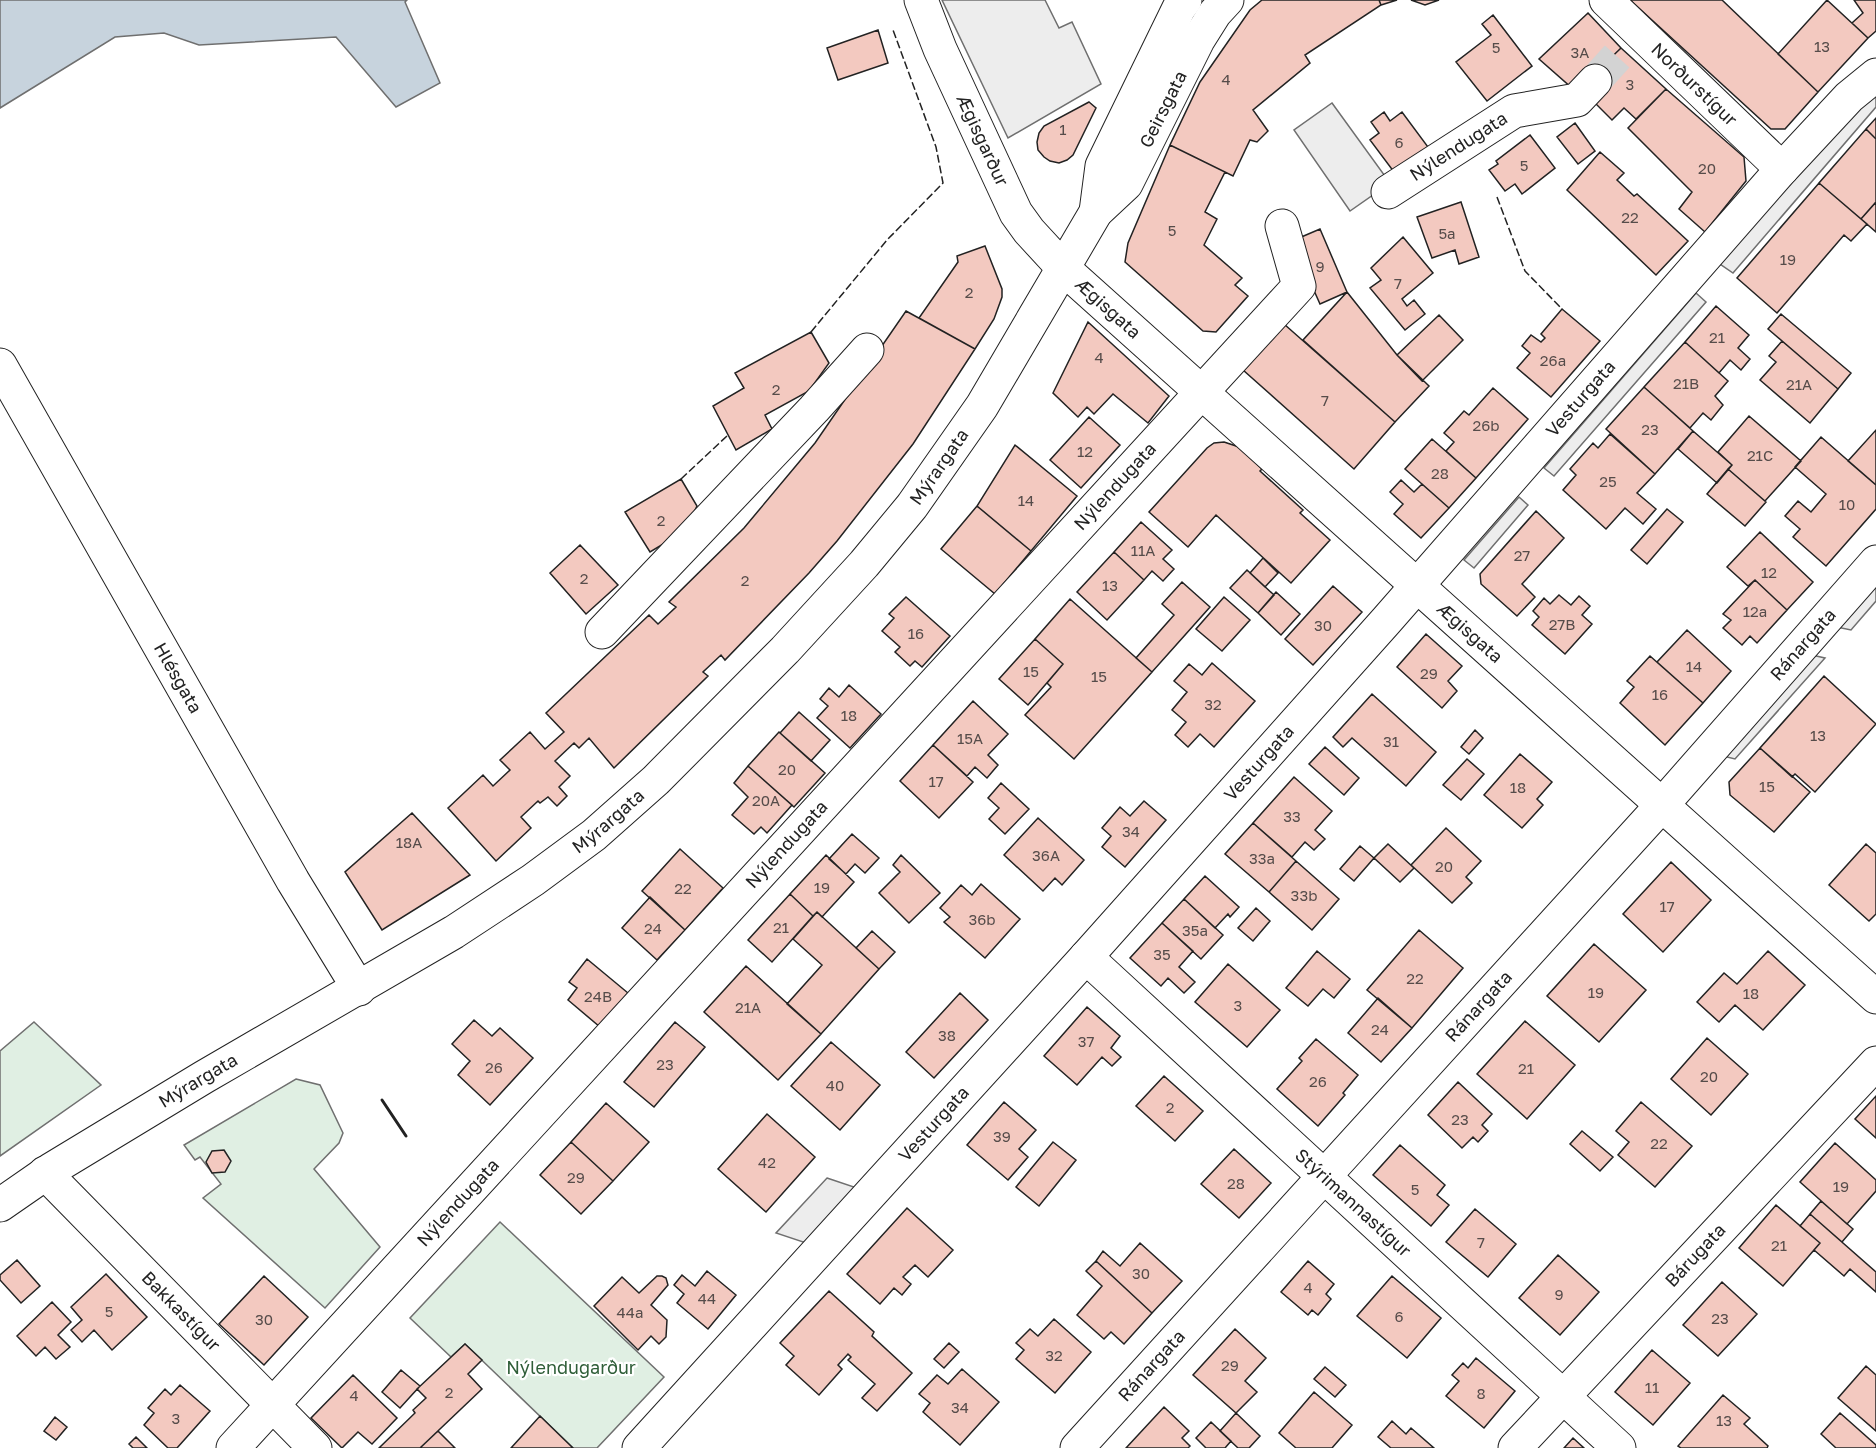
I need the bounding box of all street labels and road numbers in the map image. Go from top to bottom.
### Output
street label: Norðurstígur [1647,38,1742,130]
street label: Geirsgata [1134,67,1191,151]
street label: Ægisgarður [952,90,1014,189]
street label: Nýlendugata [1405,106,1511,185]
street label: Ægisgata [1071,272,1146,343]
street label: Vesturgata [1541,355,1619,441]
street label: Mýrargata [904,424,973,509]
street label: Nýlendugata [1069,437,1160,534]
street label: Ægisgata [1433,597,1508,667]
street label: Ránargata [1765,603,1840,685]
street label: Hlésgata [150,638,207,717]
street label: Vesturgata [1219,720,1298,805]
street label: Mýrargata [567,784,648,857]
street label: Nýlendugata [740,795,832,892]
street label: Ránargata [1440,966,1516,1046]
street label: Mýrargata [154,1048,241,1112]
street label: Vesturgata [893,1081,973,1166]
street label: Stýrimannastígur [1291,1143,1416,1261]
street label: Nýlendugata [412,1153,503,1250]
street label: Bárugata [1660,1219,1730,1291]
street label: Bakkastígur [138,1266,226,1355]
street label: Ránargata [1113,1325,1189,1405]

